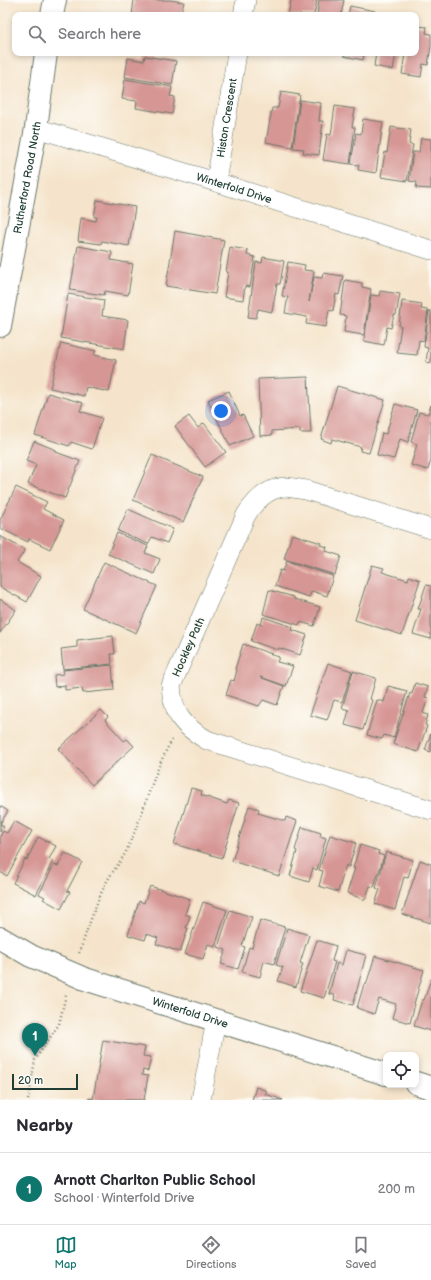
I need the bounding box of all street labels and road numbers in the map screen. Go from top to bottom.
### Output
street label: Histon Crescent [214,77,240,159]
street label: Rutherford Road North [11,121,44,235]
street label: Winterfold Drive [195,170,274,206]
street label: Hockley Path [170,615,207,679]
street label: Winterfold Drive [151,995,230,1031]

